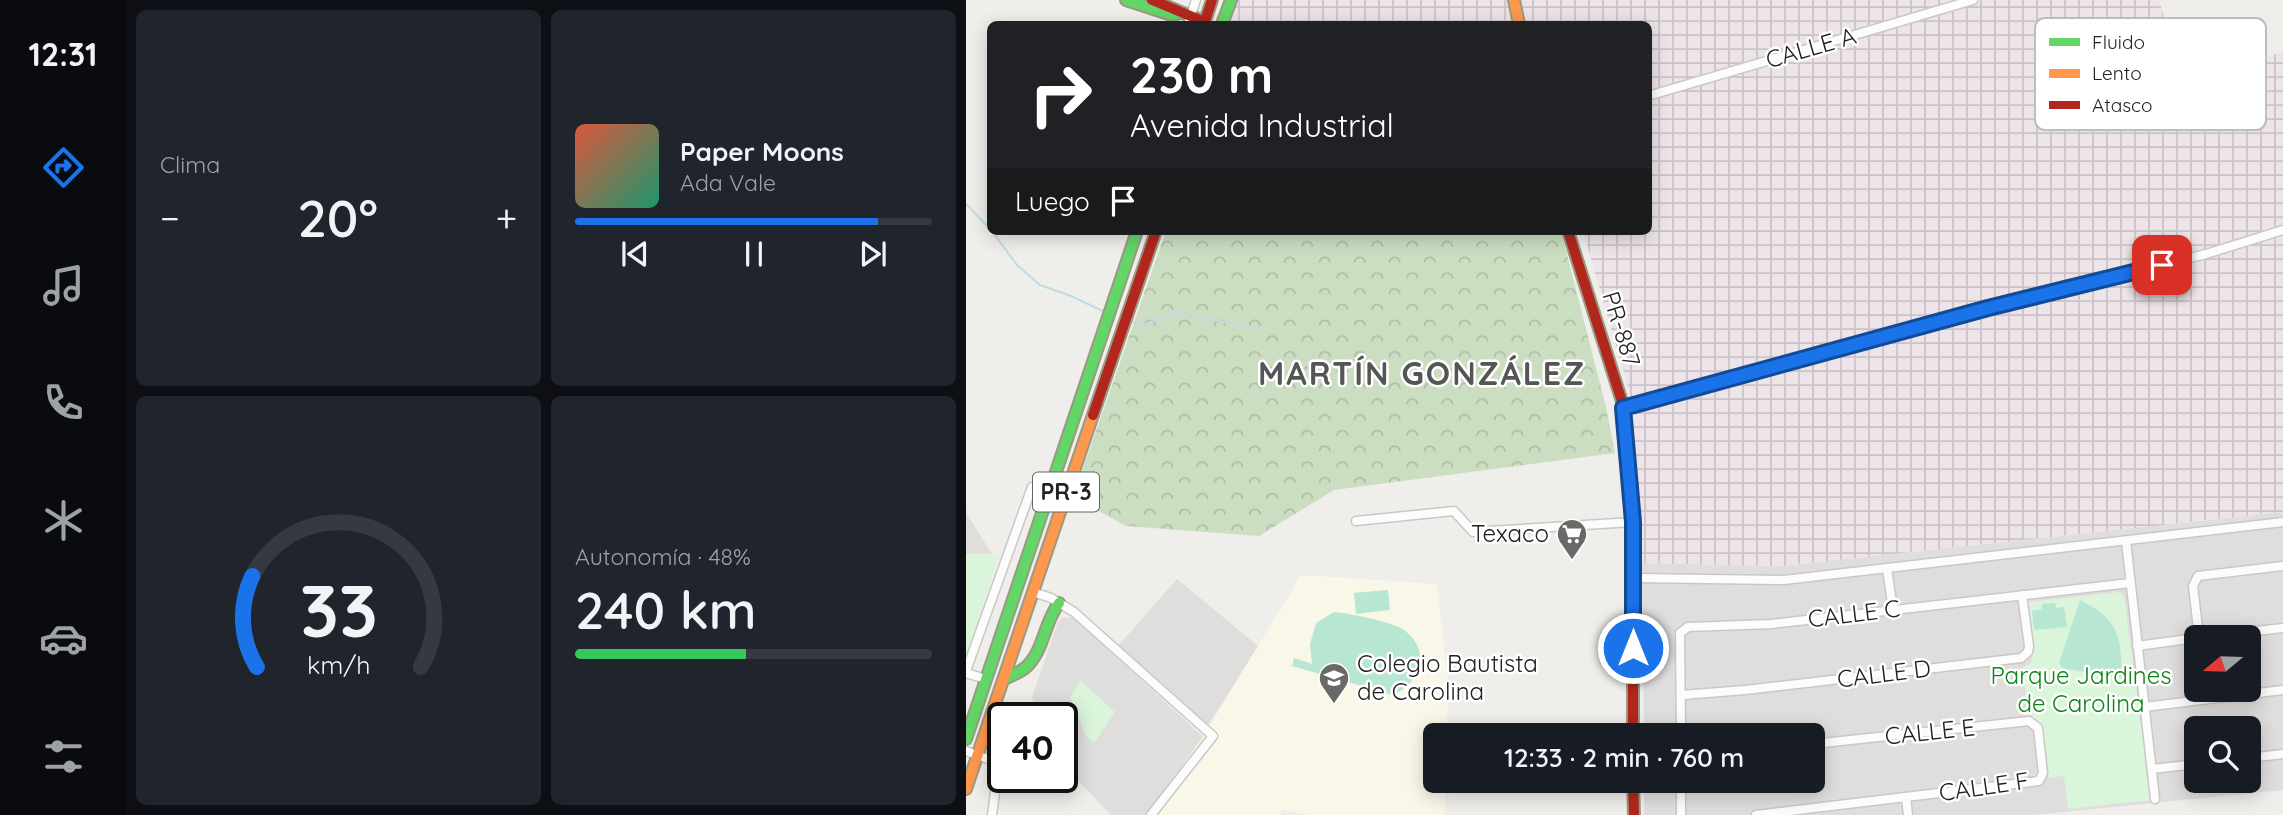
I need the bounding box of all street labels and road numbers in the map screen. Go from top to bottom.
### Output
street label: CALLE A [1762,20,1859,74]
street label: PR-887 [1596,287,1648,370]
road number: PR-3 [1033,472,1099,512]
street label: CALLE C [1806,592,1902,634]
street label: CALLE D [1835,652,1932,694]
street label: CALLE E [1883,711,1976,751]
street label: CALLE F [1937,765,2031,807]

